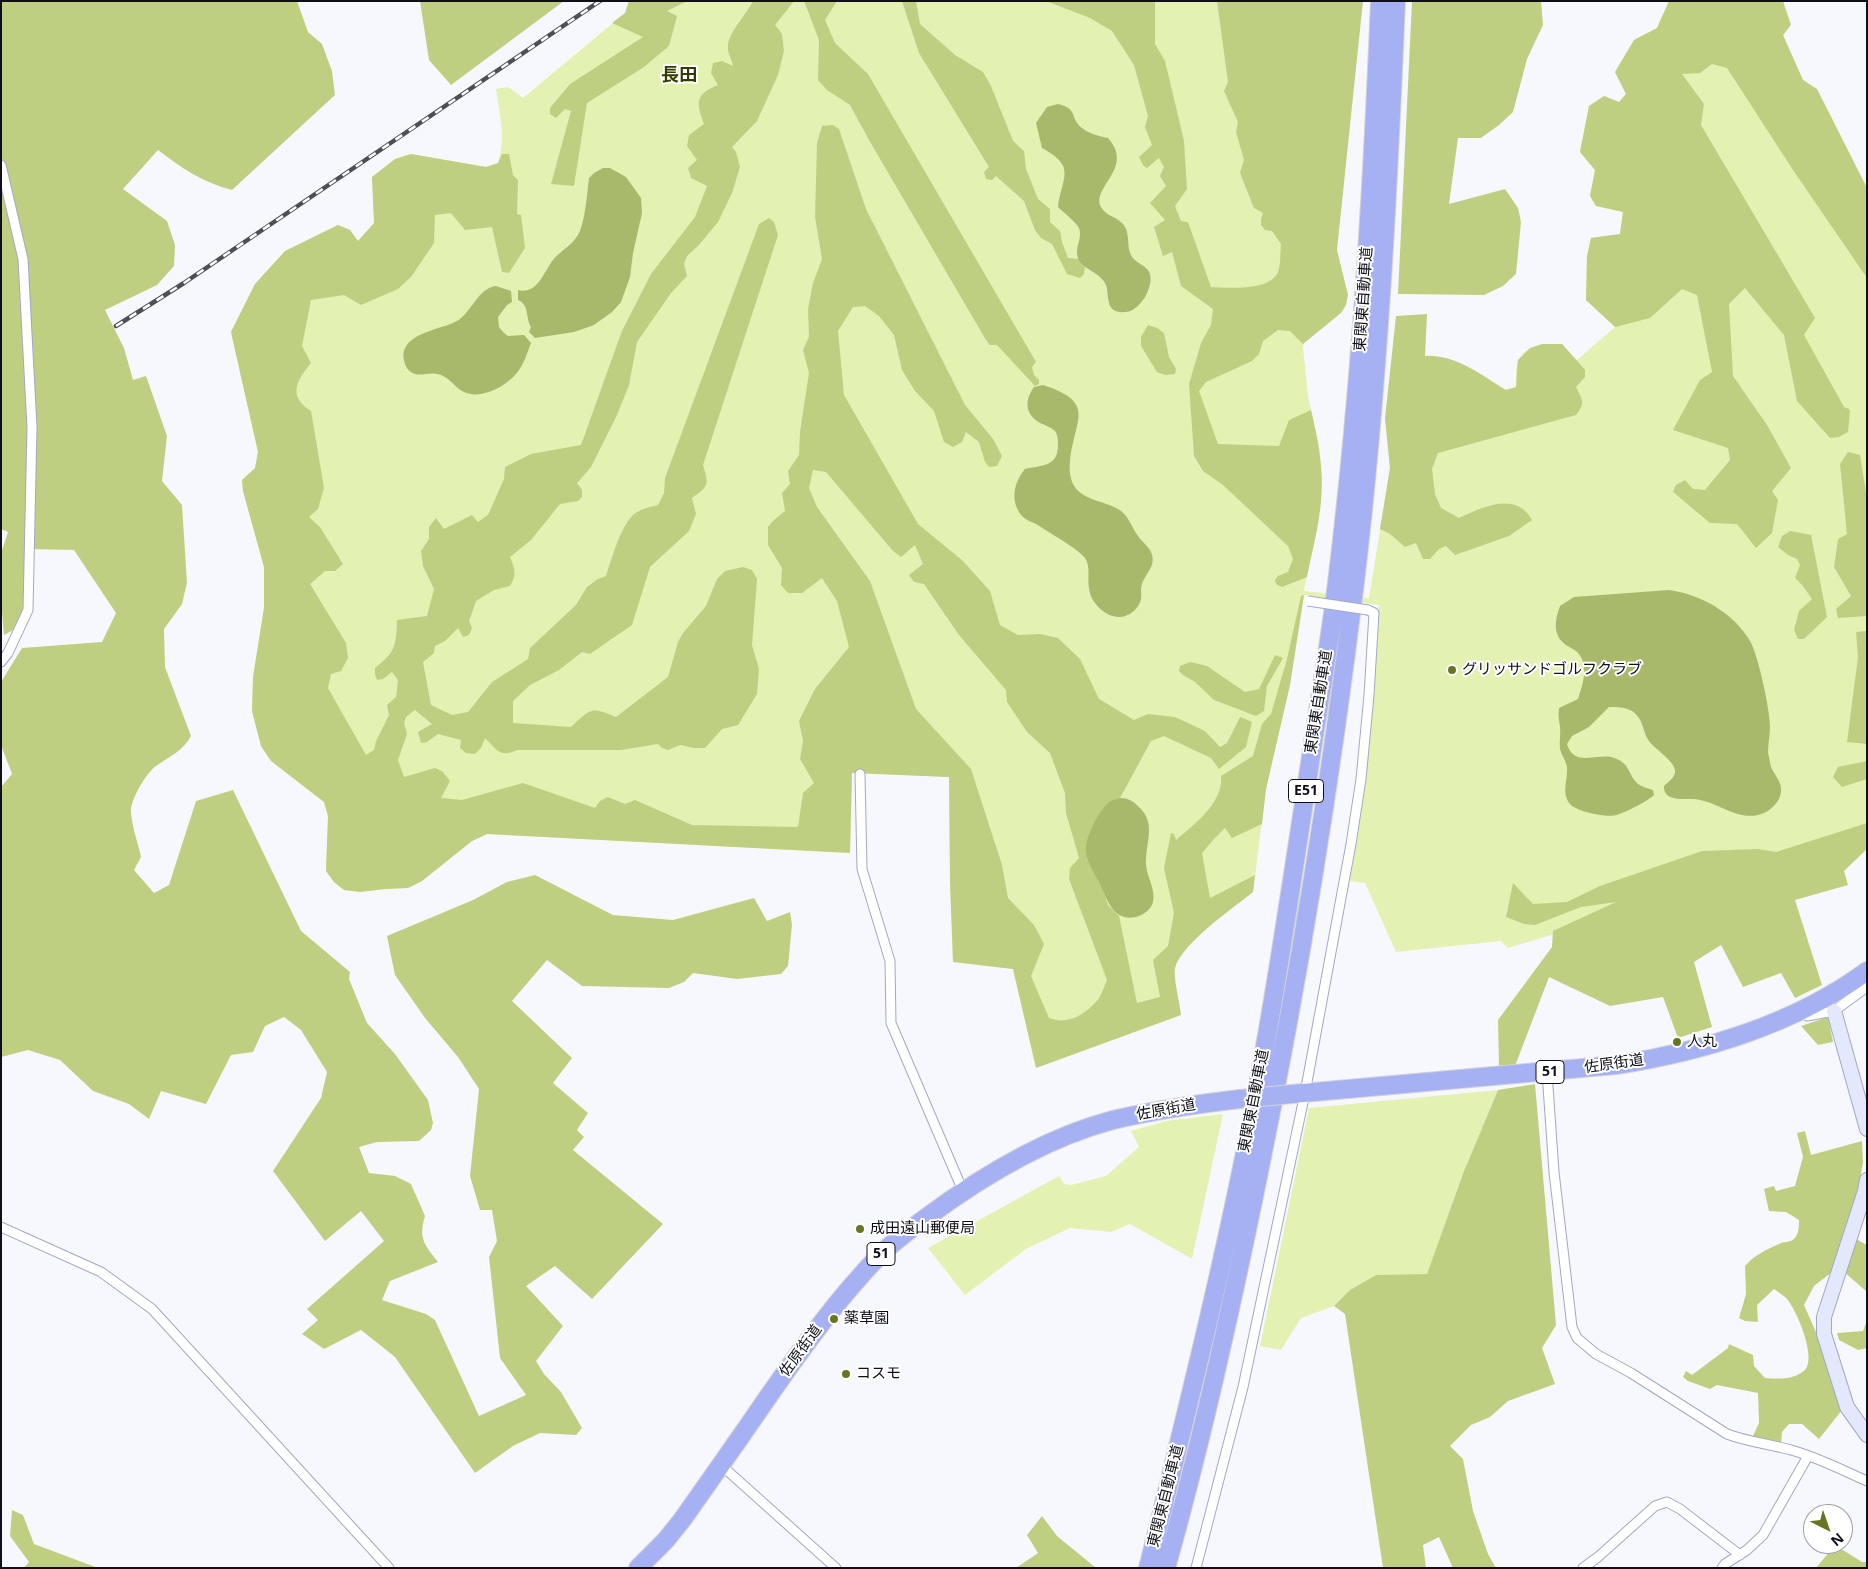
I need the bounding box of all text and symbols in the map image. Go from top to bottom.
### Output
district label: 長田 [661,65,697,87]
street label: 東関東自動車道 [1351,246,1377,352]
street label: 東関東自動車道 [1302,649,1336,755]
place label: グリッサンドゴルフクラブ [1462,661,1642,679]
marker: グリッサンドゴルフクラブ [1446,664,1458,676]
road number: E51 [1288,779,1324,802]
place label: 人丸 [1687,1033,1717,1051]
marker: 人丸 [1671,1036,1683,1048]
street label: 東関東自動車道 [1235,1048,1273,1154]
street label: 佐原街道 [1583,1051,1645,1077]
road number: 51 [1536,1060,1564,1084]
street label: 佐原街道 [1135,1096,1197,1124]
place label: 成田遠山郵便局 [870,1220,975,1238]
marker: 成田遠山郵便局 [854,1223,866,1235]
road number: 51 [867,1242,895,1266]
place label: 薬草園 [844,1310,889,1328]
marker: 薬草園 [828,1313,840,1325]
street label: 佐原街道 [776,1321,826,1381]
place label: コスモ [856,1365,901,1383]
marker: コスモ [840,1368,852,1380]
street label: 東関東自動車道 [1145,1443,1187,1549]
north arrow [1803,1504,1853,1554]
text: N [1827,1529,1848,1551]

